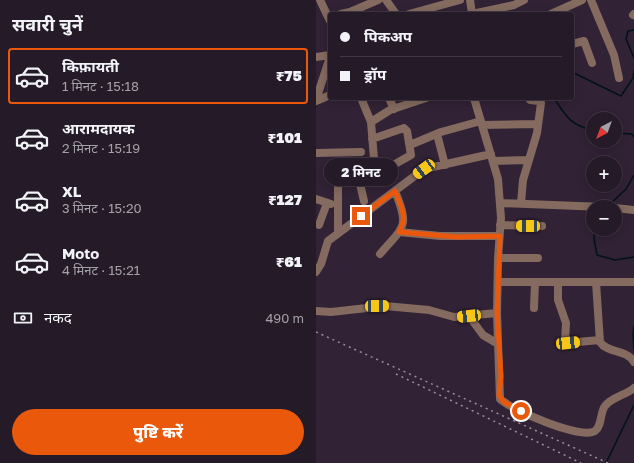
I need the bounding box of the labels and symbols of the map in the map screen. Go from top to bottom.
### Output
north arrow [586,112,622,148]
car [411,157,437,181]
callout: 2 मिनट [324,158,398,186]
route end [352,207,370,225]
car [516,220,540,232]
car [365,300,389,312]
car [456,309,482,323]
car [555,336,581,350]
route start [512,402,530,420]

